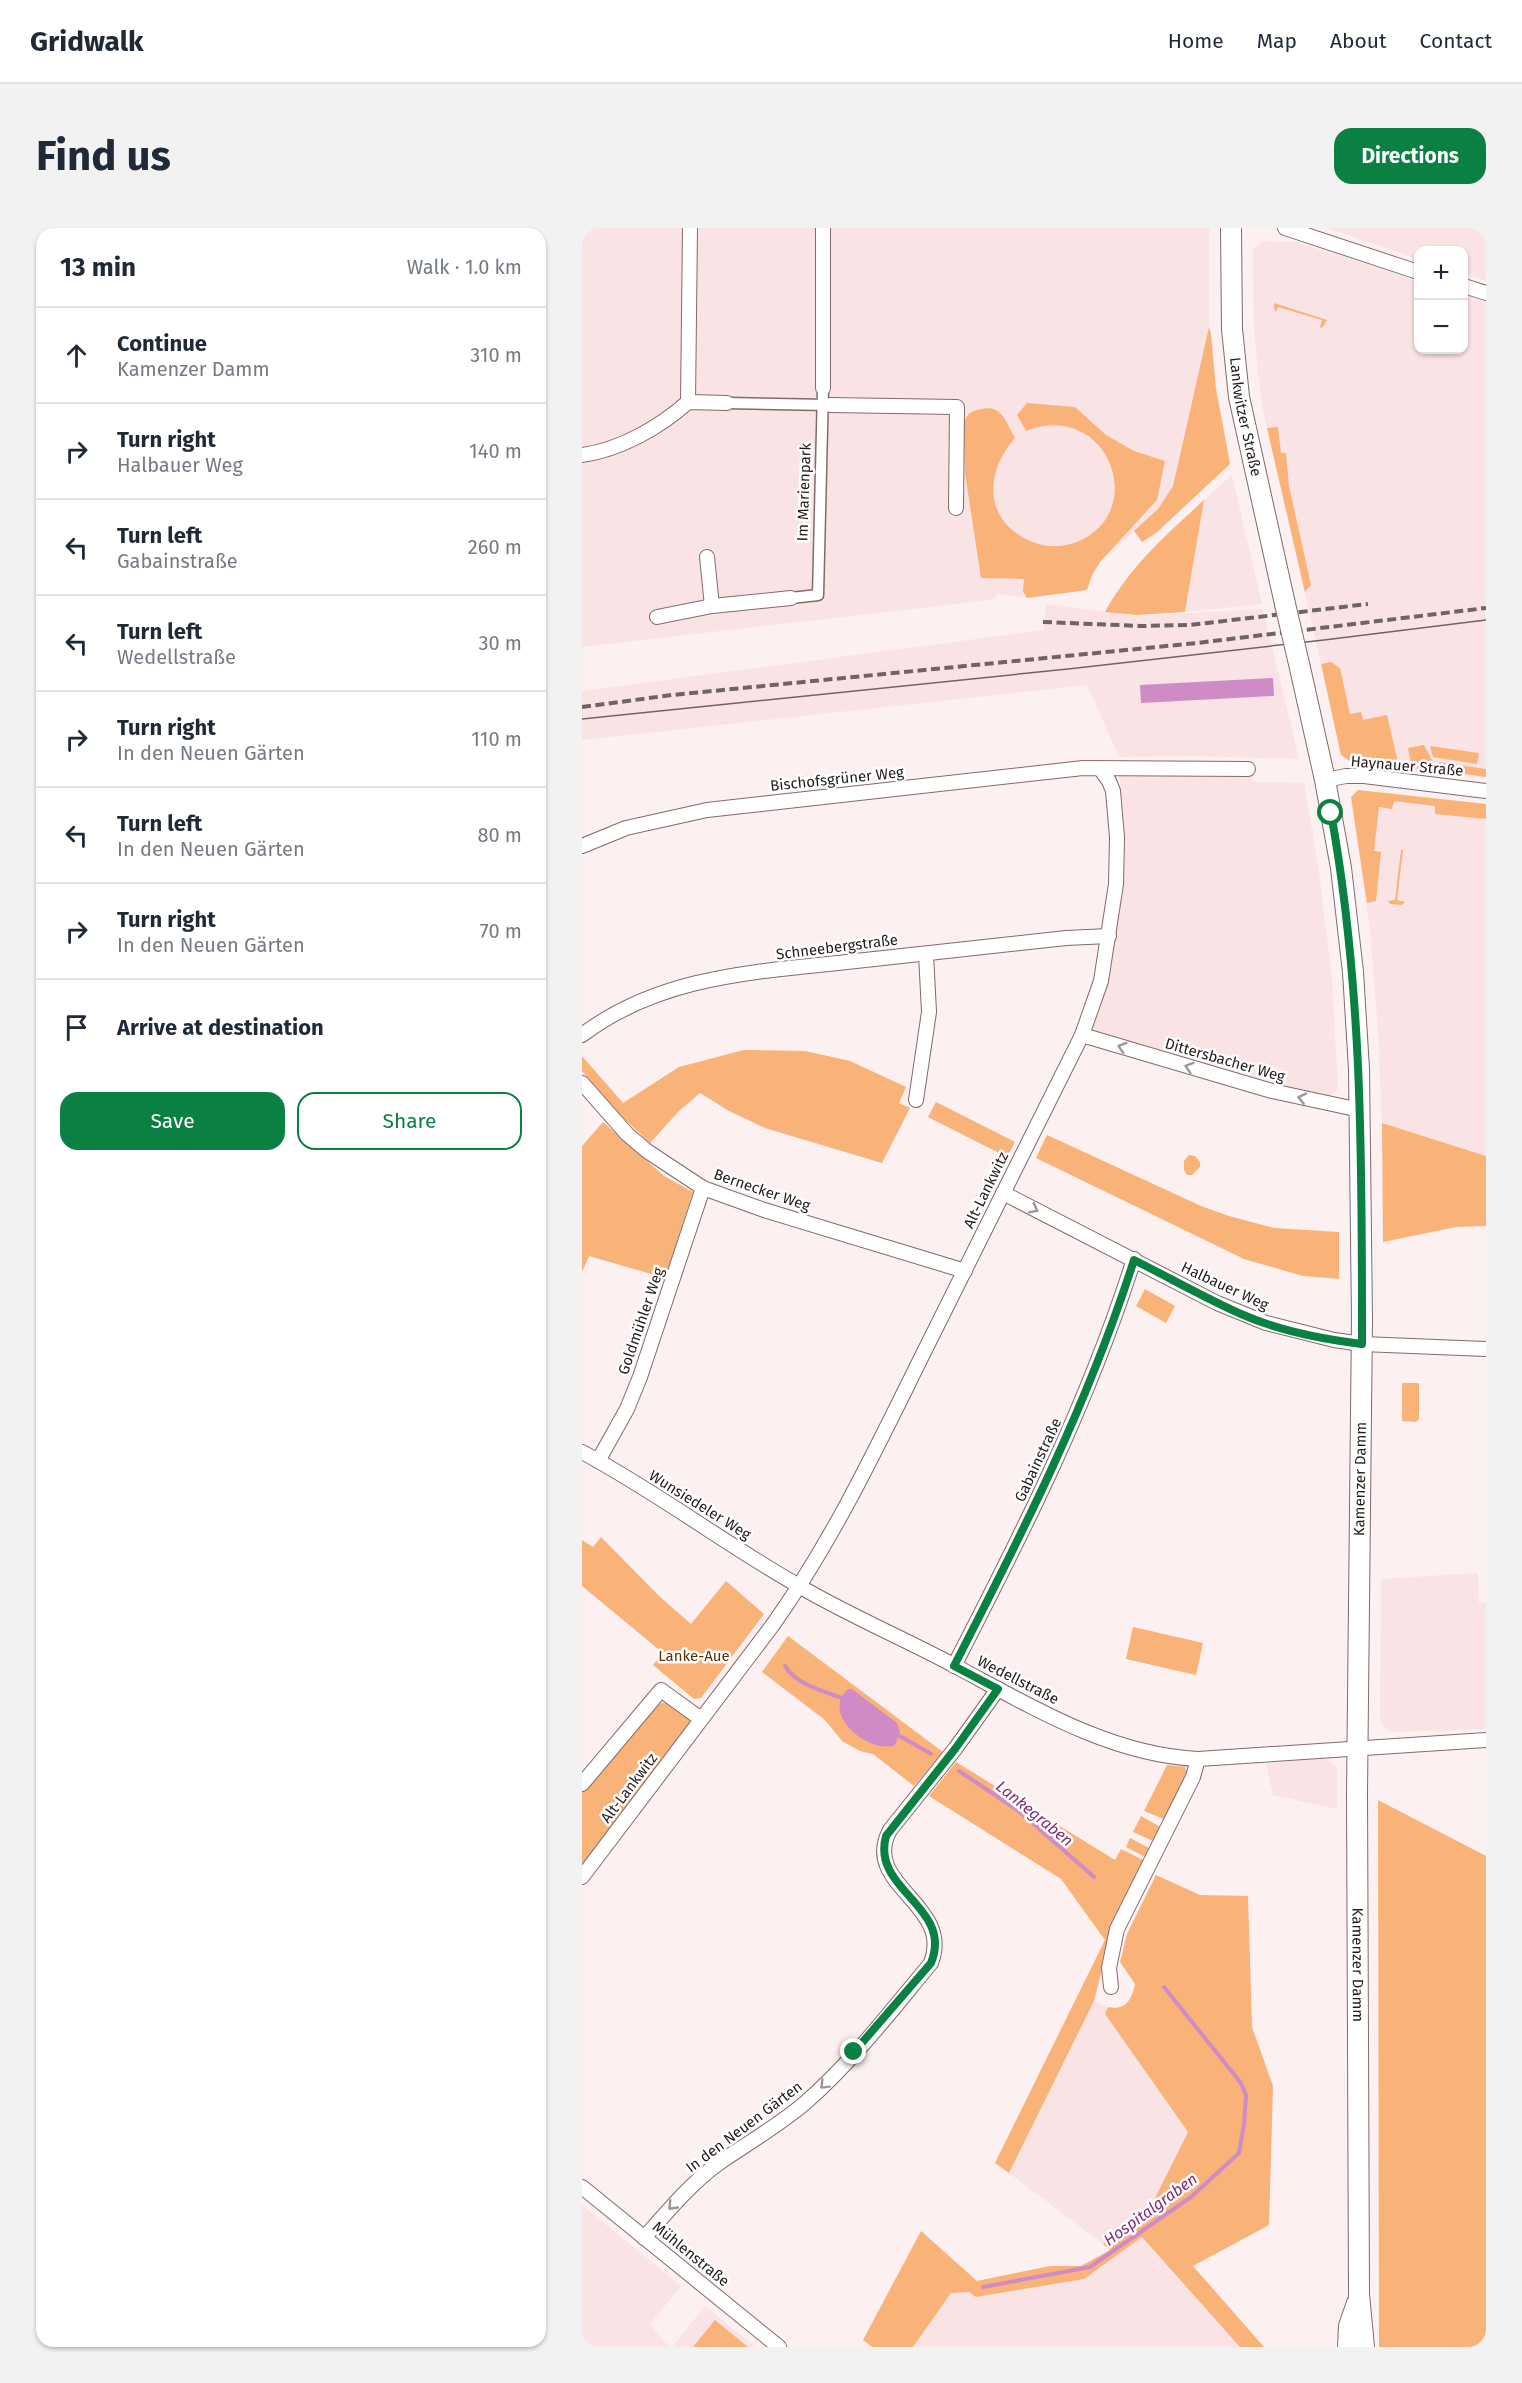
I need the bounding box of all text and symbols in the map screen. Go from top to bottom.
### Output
text: Gridwalk [30,25,143,58]
text: Home [1168,28,1224,54]
text: Map [1257,28,1297,54]
text: About [1330,28,1387,54]
text: Contact [1420,28,1492,54]
button: Directions [1334,128,1486,184]
text: Find us [36,131,171,181]
map controls [1414,246,1468,354]
button: + [1414,246,1468,300]
text: 13 min [60,252,136,283]
text: Walk · 1.0 km [407,255,522,279]
button: − [1414,300,1468,354]
text: Continue [117,330,207,357]
icon: ahead [60,339,93,372]
text: 310 m [470,343,522,367]
street label: Lankwitzer Straße [1226,356,1265,478]
text: Kamenzer Damm [117,357,270,381]
text: Turn right [117,426,216,453]
icon: right [60,435,93,468]
text: 140 m [469,439,522,463]
street label: Im Marienpark [793,442,815,542]
text: Halbauer Weg [117,453,243,477]
text: Turn left [117,522,202,549]
icon: left [60,531,93,564]
text: 260 m [468,535,522,559]
text: Gabainstraße [117,549,238,573]
text: Turn left [117,618,202,645]
icon: left [60,627,93,660]
text: 30 m [478,631,522,655]
text: Wedellstraße [117,645,236,669]
text: Turn right [117,714,216,741]
icon: right [60,723,93,756]
text: 110 m [471,727,522,751]
text: In den Neuen Gärten [117,741,305,765]
street label: Haynauer Straße [1350,752,1464,780]
street label: Bischofsgrüner Weg [769,763,905,795]
route start [1317,799,1343,825]
text: Turn left [117,810,202,837]
icon: left [60,819,93,852]
text: 80 m [477,823,522,847]
text: In den Neuen Gärten [117,837,305,861]
text: Turn right [117,906,216,933]
icon: right [60,915,93,948]
text: 70 m [480,919,522,943]
street label: Schneebergstraße [775,931,899,963]
text: In den Neuen Gärten [117,933,305,957]
icon: arrive [60,1011,93,1044]
text: Arrive at destination [117,1014,324,1041]
street label: Dittersbacher Weg [1163,1034,1287,1086]
one-way arrow [1117,1042,1128,1054]
one-way arrow [1184,1062,1195,1074]
button: Save [60,1092,285,1150]
button: Share [297,1092,522,1150]
one-way arrow [1298,1093,1308,1106]
street label: Alt-Lankwitz [960,1148,1012,1231]
street label: Bernecker Weg [711,1165,813,1215]
one-way arrow [1027,1202,1038,1213]
street label: Halbauer Weg [1178,1258,1272,1314]
street label: Goldmühler Weg [614,1265,668,1377]
street label: Gabainstraße [1011,1415,1065,1505]
street label: Kamenzer Damm [1350,1422,1370,1536]
street label: Wunsiedeler Weg [646,1466,754,1544]
park label: Lanke-Aue [658,1647,730,1665]
street label: Wedellstraße [974,1652,1062,1708]
street label: Alt-Lankwitz [597,1749,661,1826]
water label: Lankegraben [992,1777,1077,1850]
street label: Kamenzer Damm [1348,1908,1367,2022]
route end [840,2038,866,2064]
street label: In den Neuen Gärten [682,2077,806,2177]
one-way arrow [820,2077,831,2088]
water label: Hospitalgraben [1100,2169,1201,2250]
one-way arrow [669,2199,680,2210]
street label: Mühlenstraße [649,2218,733,2290]

